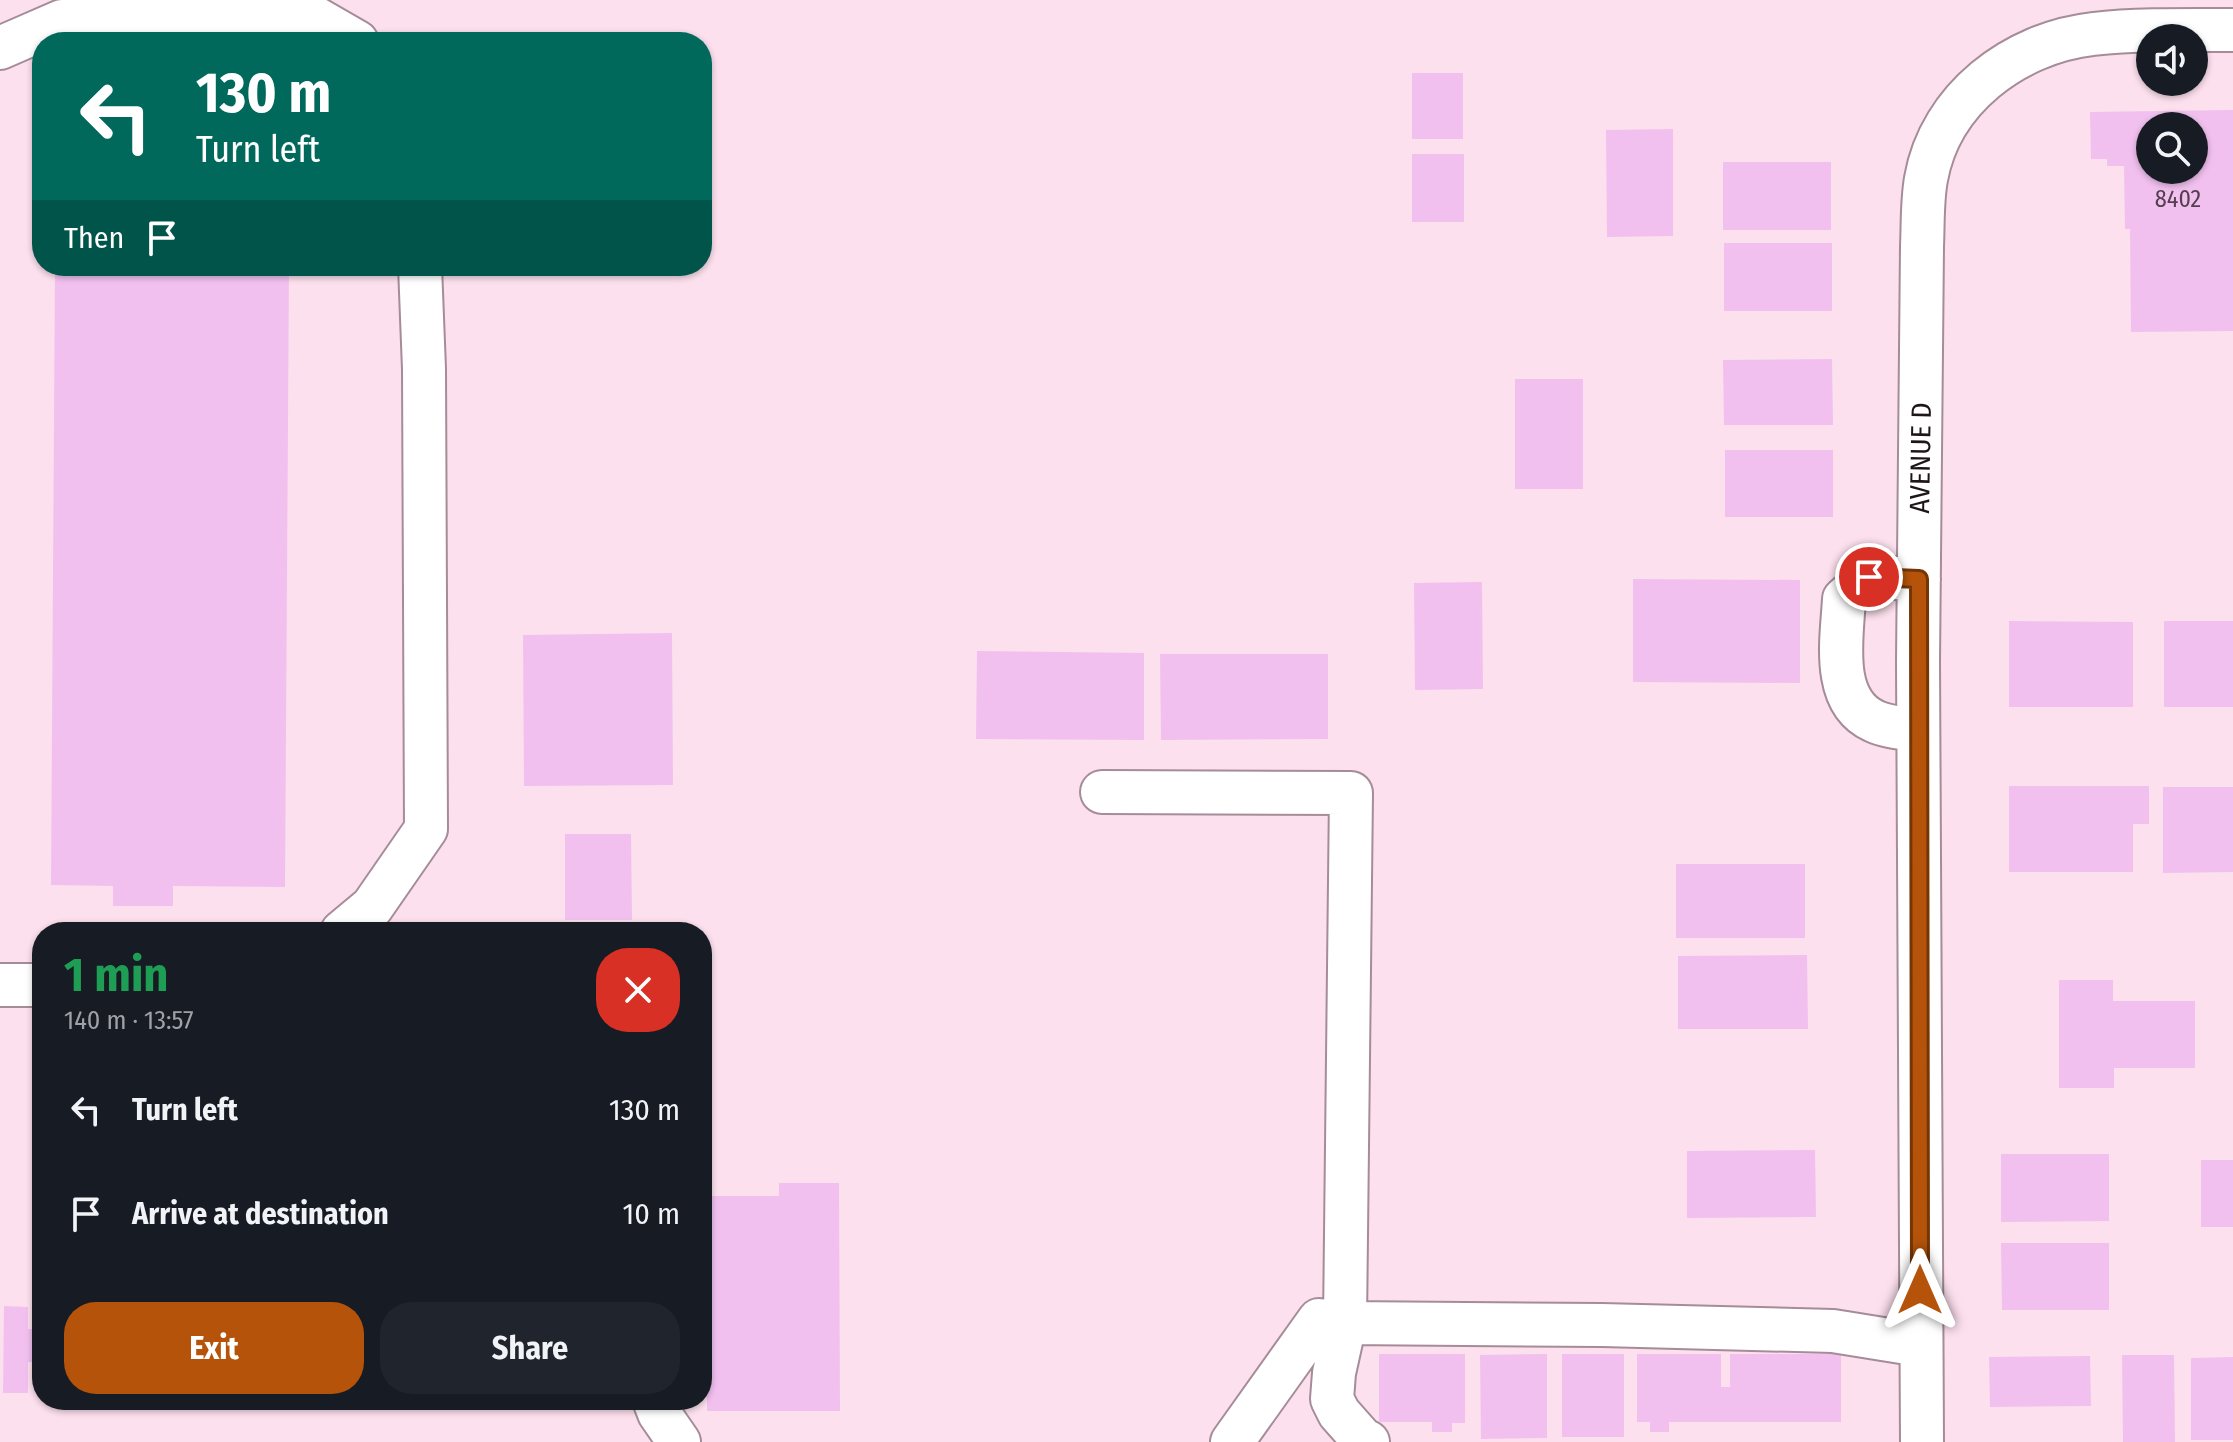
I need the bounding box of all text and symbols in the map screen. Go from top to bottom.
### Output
map controls [2136,24,2208,184]
button: sound [2136,24,2208,96]
text: 130 m [196,60,331,127]
icon: left [64,64,168,168]
button: search [2136,112,2208,184]
text: Turn left [196,128,320,172]
house number: 8402 [2155,185,2201,213]
icon: arrive [140,216,184,260]
text: Then [64,220,124,256]
street label: AVENUE D [1903,402,1938,514]
pin [1835,543,1903,611]
icon: arrive [1847,555,1891,599]
text: 1 min [64,946,169,1004]
button: close [596,948,680,1032]
text: 140 m · 13:57 [64,1005,194,1036]
icon: left [64,1088,108,1132]
text: Turn left [132,1092,238,1128]
text: 130 m [609,1092,680,1128]
icon: arrive [64,1192,108,1236]
text: Arrive at destination [132,1196,389,1232]
text: 10 m [623,1196,680,1232]
position arrow [1878,1248,1962,1332]
button: Exit [64,1302,364,1394]
button: Share [380,1302,680,1394]

